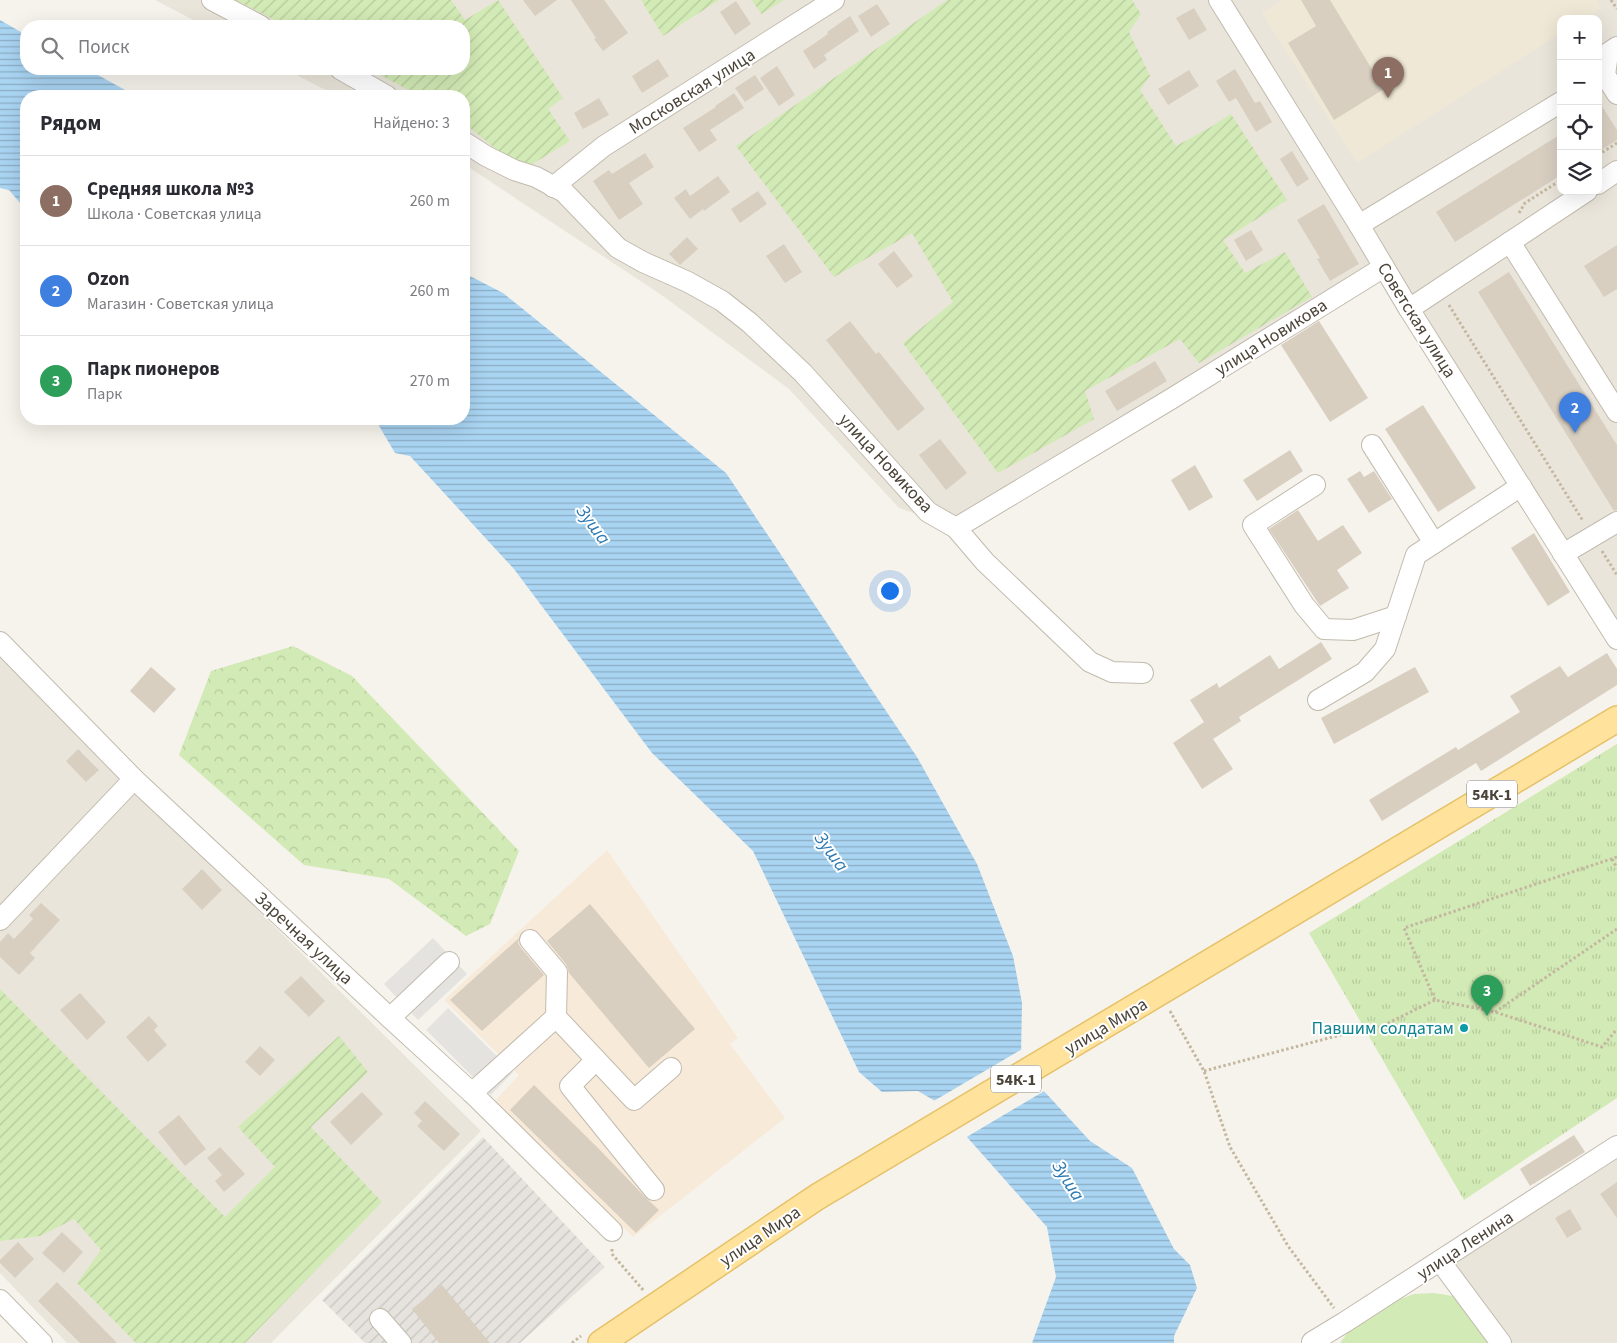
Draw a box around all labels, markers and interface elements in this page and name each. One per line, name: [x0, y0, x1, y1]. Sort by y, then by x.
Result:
map controls: [1557, 15, 1602, 195]
button: +: [1557, 15, 1602, 60]
search box: [20, 20, 470, 75]
icon: search: [38, 34, 66, 62]
text: Поиск: [78, 34, 129, 61]
street label: Московская улица: [624, 43, 760, 140]
pin: 1: [1372, 57, 1404, 98]
button: −: [1557, 60, 1602, 105]
button: locate: [1557, 105, 1602, 150]
text: Рядом: [40, 108, 101, 138]
text: Найдено: 3: [373, 112, 450, 134]
button: layers: [1557, 150, 1602, 195]
text: Средняя школа №3: [87, 176, 254, 203]
text: 1: [52, 190, 60, 212]
text: 260 m: [410, 190, 450, 212]
text: Школа · Советская улица: [87, 203, 262, 225]
street label: Советская улица: [1371, 258, 1462, 383]
text: Ozon: [87, 266, 130, 293]
text: 2: [52, 280, 60, 302]
text: 260 m: [410, 280, 450, 302]
text: Магазин · Советская улица: [87, 293, 274, 315]
street label: улица Новикова: [1210, 293, 1332, 382]
text: Парк пионеров: [87, 356, 220, 383]
text: 3: [52, 370, 60, 392]
text: 270 m: [410, 370, 450, 392]
text: Парк: [87, 383, 122, 405]
pin: 2: [1559, 392, 1591, 433]
street label: улица Новикова: [833, 408, 938, 519]
water label: Зуша: [569, 499, 617, 550]
your location: [877, 578, 903, 604]
road number: 54К-1: [1467, 781, 1517, 808]
water label: Зуша: [807, 826, 855, 877]
street label: Заречная улица: [249, 886, 358, 991]
pin: 3: [1471, 975, 1503, 1016]
street label: улица Мира: [1060, 992, 1152, 1061]
place label: Павшим солдатам: [1312, 1016, 1454, 1041]
marker: Павшим солдатам: [1458, 1022, 1470, 1034]
road number: 54К-1: [991, 1066, 1041, 1092]
water label: Зуша: [1045, 1155, 1091, 1206]
street label: улица Мира: [715, 1200, 806, 1273]
street label: улица Ленина: [1412, 1205, 1518, 1286]

